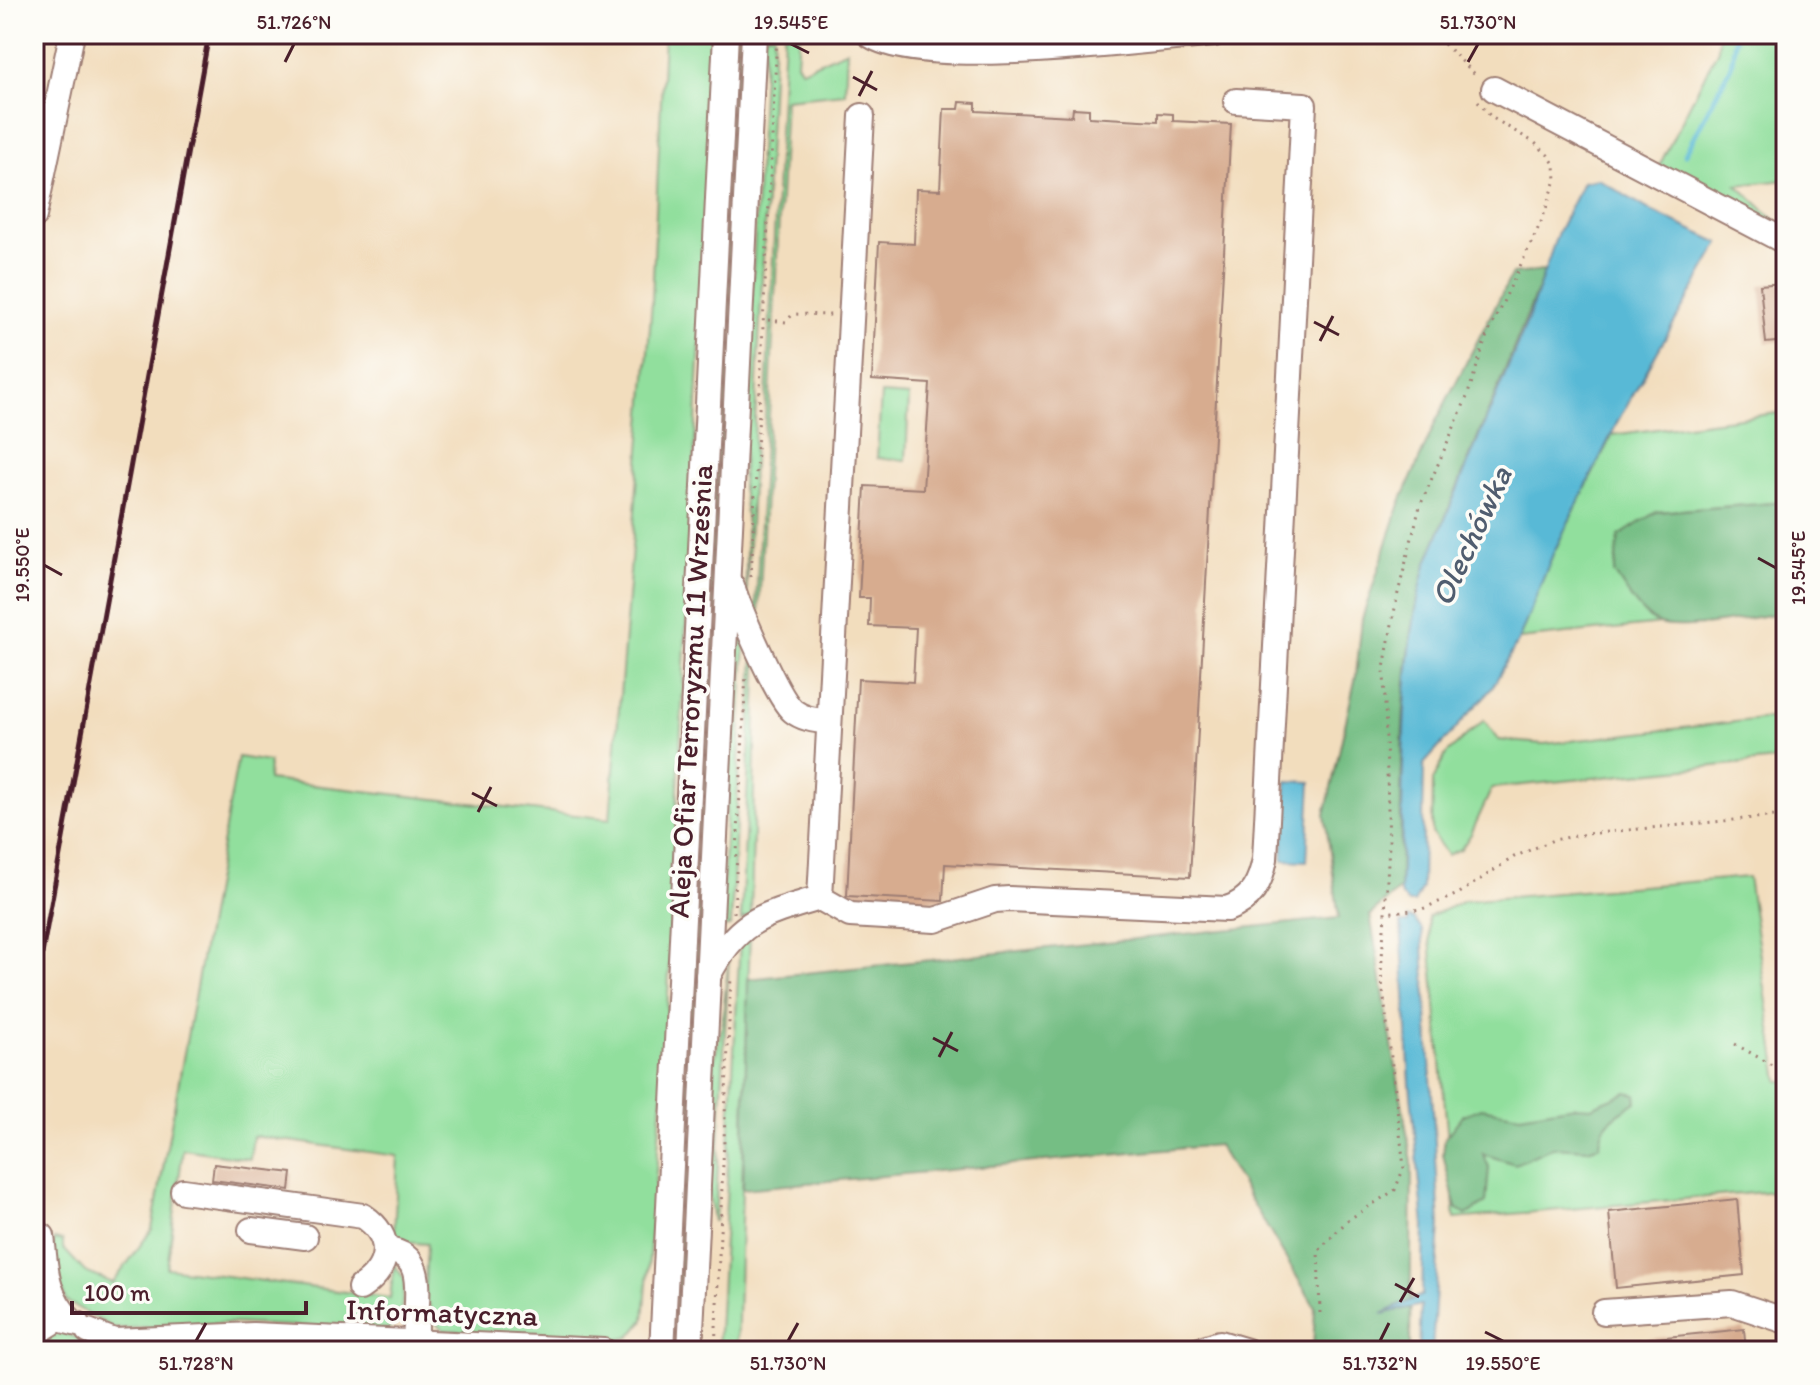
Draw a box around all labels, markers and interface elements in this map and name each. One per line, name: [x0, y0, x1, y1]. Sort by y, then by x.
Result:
text: 51.726°N: [256, 10, 332, 34]
text: 19.545°E: [754, 10, 828, 34]
text: 51.730°N: [1439, 10, 1517, 34]
water label: Olechówka: [1422, 459, 1520, 612]
street label: Aleja Ofiar Terroryzmu 11 Września: [660, 463, 720, 919]
text: 19.550°E: [10, 528, 34, 602]
text: 19.545°E: [1786, 531, 1810, 605]
scale bar: [72, 1265, 306, 1315]
text: 100 m: [84, 1278, 150, 1307]
street label: Informatyczna: [345, 1290, 539, 1334]
text: 51.728°N: [158, 1351, 234, 1375]
text: 51.730°N: [749, 1351, 827, 1375]
text: 51.732°N: [1342, 1351, 1418, 1375]
text: 19.550°E: [1466, 1351, 1540, 1375]

